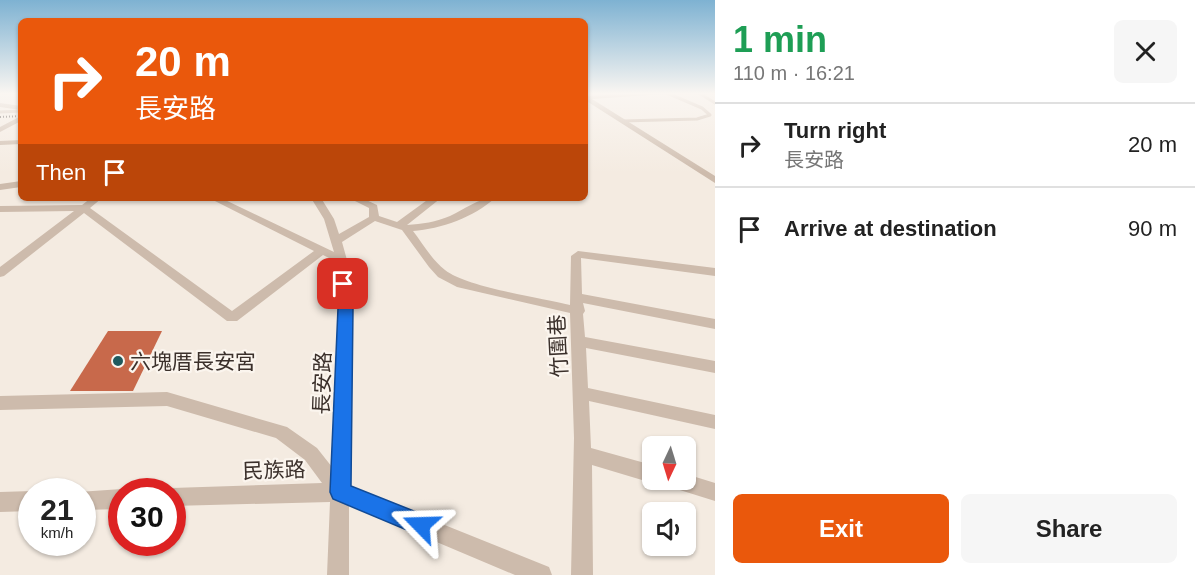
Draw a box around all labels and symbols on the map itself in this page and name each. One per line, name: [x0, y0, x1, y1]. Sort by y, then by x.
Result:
pin: [317, 258, 368, 309]
street label: 竹圍巷: [545, 314, 571, 378]
place label: 六塊厝長安宮: [130, 350, 256, 373]
street label: 長安路: [309, 351, 335, 415]
marker: 六塊厝長安宮: [111, 354, 125, 368]
north arrow: [642, 436, 696, 490]
street label: 民族路: [242, 457, 306, 483]
speed limit sign: 30: [108, 478, 186, 556]
position arrow: [389, 493, 453, 557]

